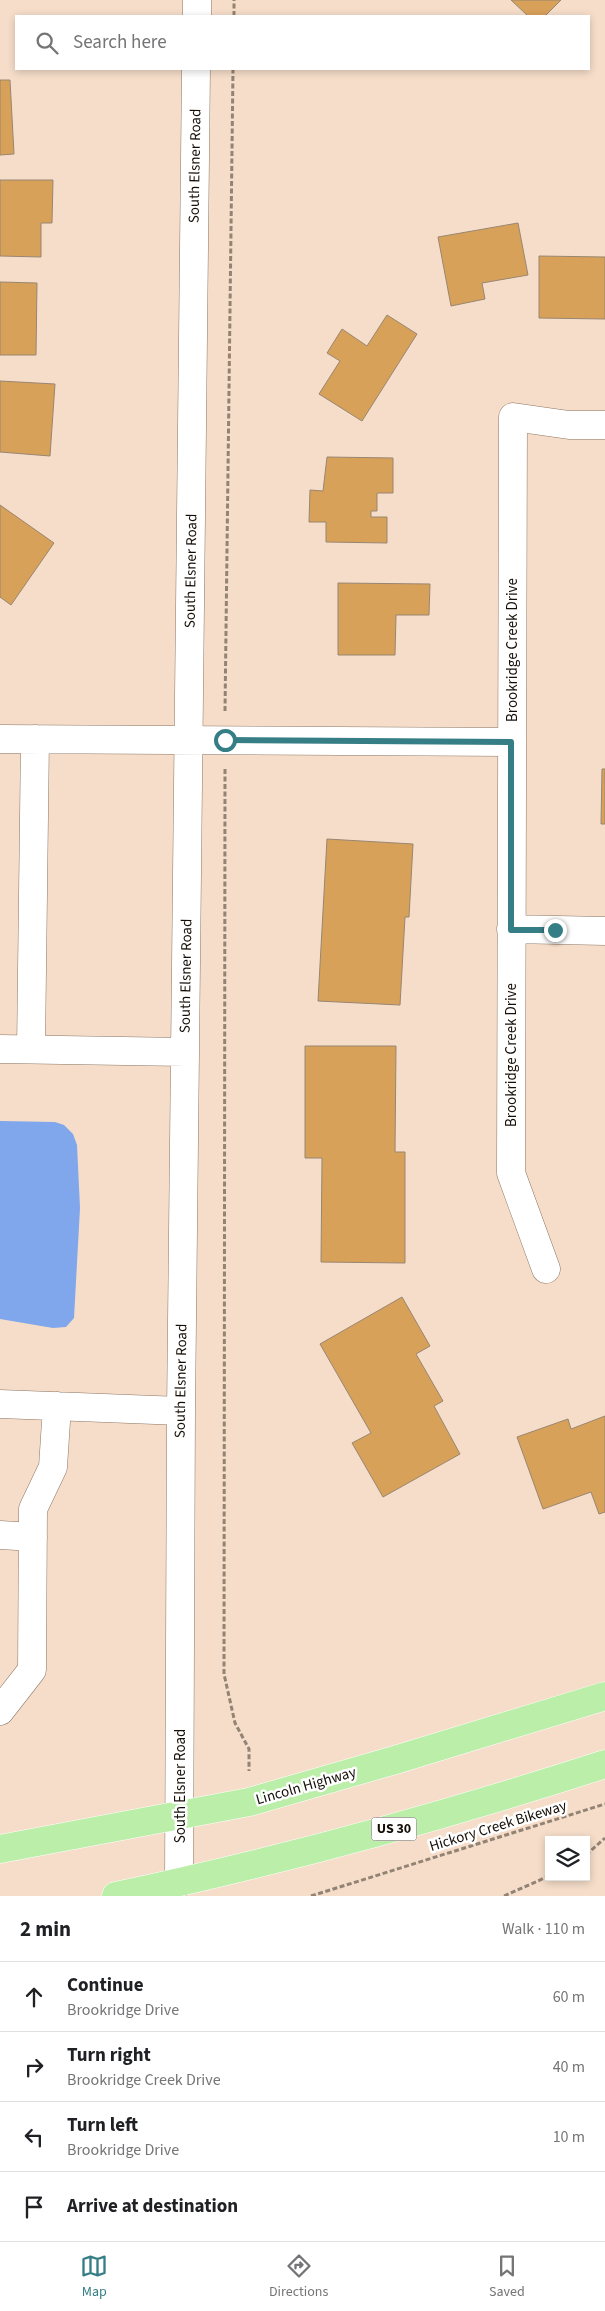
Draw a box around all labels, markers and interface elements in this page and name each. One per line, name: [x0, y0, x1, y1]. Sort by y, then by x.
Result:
search box: [15, 15, 590, 70]
icon: search: [33, 29, 61, 57]
text: Search here: [73, 29, 167, 56]
street label: South Elsner Road: [184, 109, 206, 223]
street label: South Elsner Road: [180, 514, 202, 628]
street label: Brookridge Creek Drive: [502, 578, 523, 722]
route start: [214, 729, 237, 752]
street label: South Elsner Road: [175, 919, 197, 1033]
route end: [544, 919, 567, 942]
street label: Brookridge Creek Drive: [501, 983, 522, 1127]
street label: South Elsner Road: [170, 1324, 192, 1438]
street label: South Elsner Road: [170, 1729, 191, 1843]
street label: Lincoln Highway: [253, 1762, 359, 1810]
street label: Hickory Creek Bikeway: [427, 1795, 569, 1857]
road number: US 30: [372, 1818, 416, 1840]
map controls: [545, 1836, 590, 1881]
button: layers: [545, 1836, 590, 1881]
text: 2 min: [20, 1914, 71, 1944]
text: Walk · 110 m: [502, 1918, 585, 1940]
text: Continue: [67, 1972, 144, 1999]
icon: ahead: [20, 1983, 48, 2011]
text: 60 m: [553, 1986, 585, 2008]
text: Brookridge Drive: [67, 1999, 179, 2021]
text: Turn right: [67, 2042, 151, 2069]
icon: right: [20, 2053, 48, 2081]
text: 40 m: [553, 2056, 585, 2078]
text: Brookridge Creek Drive: [67, 2069, 221, 2091]
text: Turn left: [67, 2112, 138, 2139]
icon: left: [20, 2123, 48, 2151]
text: 10 m: [553, 2126, 585, 2148]
text: Brookridge Drive: [67, 2139, 179, 2161]
icon: arrive: [20, 2193, 48, 2221]
text: Arrive at destination: [67, 2193, 238, 2220]
tab: Map: [80, 2252, 108, 2302]
tab: Directions: [269, 2252, 328, 2302]
tab: Saved: [489, 2252, 525, 2302]

